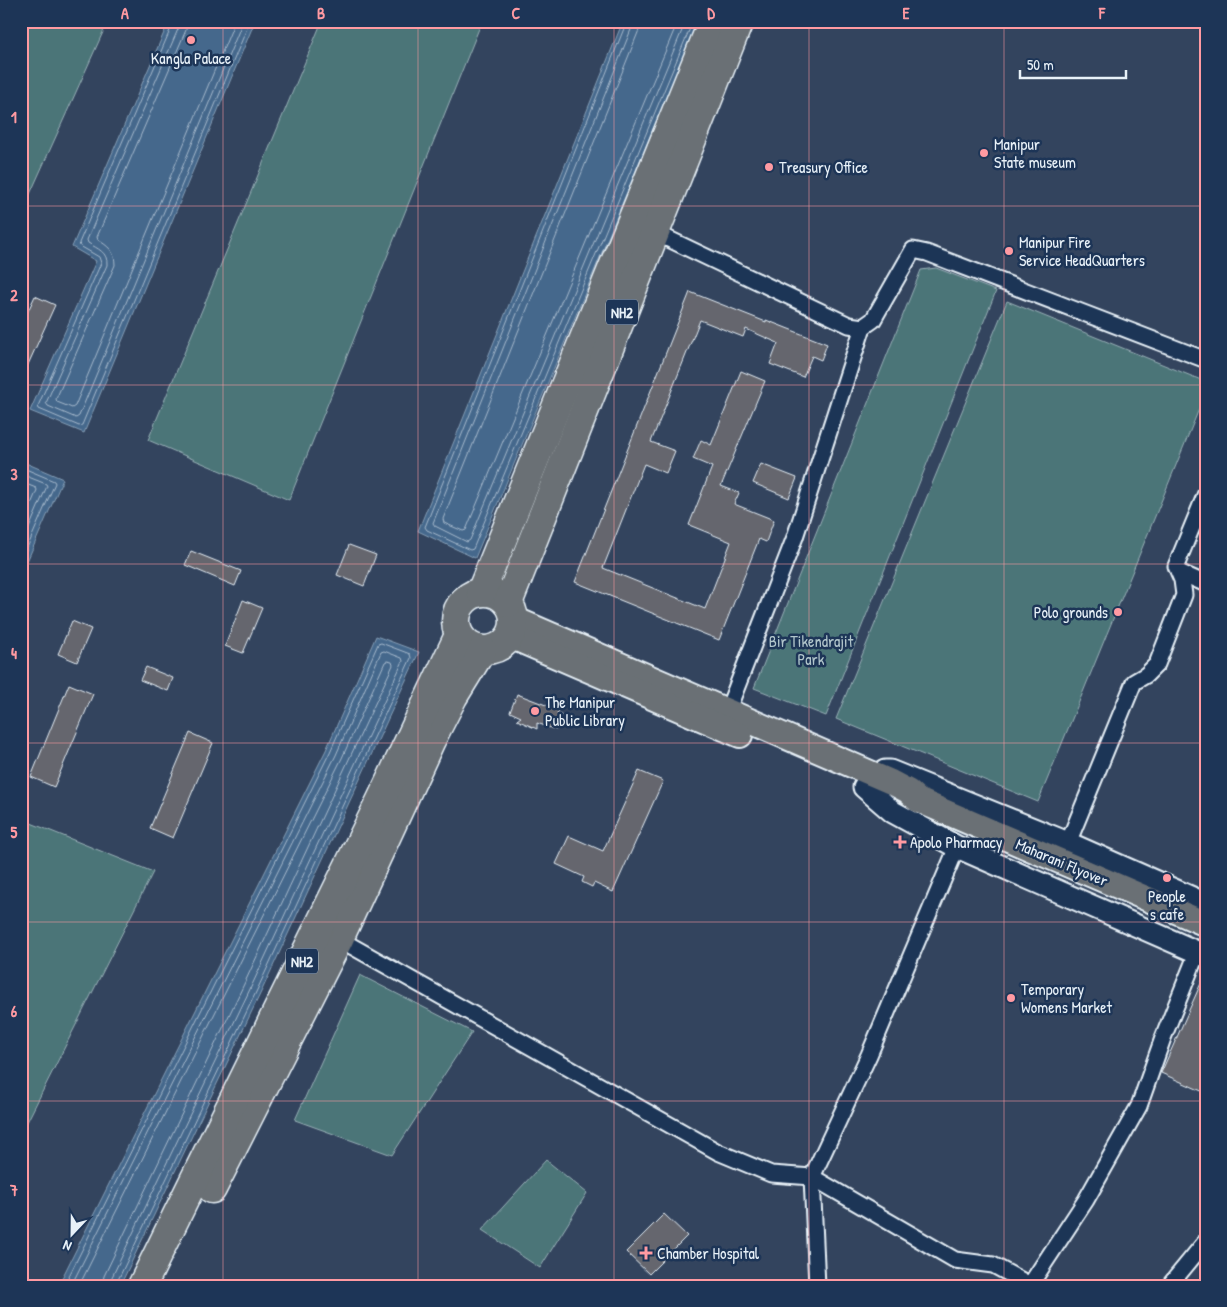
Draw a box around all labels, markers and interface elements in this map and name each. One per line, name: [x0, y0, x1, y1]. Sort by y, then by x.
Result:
text: A: [121, 2, 129, 24]
text: B: [317, 2, 325, 24]
text: C: [512, 2, 521, 24]
text: D: [707, 2, 715, 24]
text: E: [902, 2, 910, 24]
text: F: [1098, 2, 1106, 24]
marker: Kangla Palace: [185, 34, 197, 46]
place label: Kangla Palace: [151, 47, 232, 69]
scale bar: [1020, 48, 1126, 80]
text: 50 m: [1027, 54, 1054, 75]
text: 1: [11, 106, 17, 128]
place label: Manipur State museum: [994, 133, 1076, 173]
marker: Manipur State museum: [978, 147, 990, 159]
place label: Treasury Office: [779, 156, 869, 178]
marker: Treasury Office: [763, 161, 775, 173]
place label: Manipur Fire Service HeadQuarters: [1019, 231, 1145, 271]
marker: Manipur Fire Service HeadQuarters: [1003, 245, 1015, 257]
text: 2: [10, 284, 18, 306]
road number: NH2: [606, 300, 638, 324]
text: 3: [10, 463, 18, 485]
place label: Polo grounds: [1034, 601, 1108, 623]
marker: Polo grounds: [1112, 606, 1124, 618]
park label: Bir Tikendrajit Park: [769, 630, 854, 670]
text: 4: [11, 642, 17, 664]
place label: The Manipur Public Library: [545, 691, 625, 731]
marker: The Manipur Public Library: [529, 705, 541, 717]
text: 5: [11, 821, 18, 843]
place label: Apolo Pharmacy: [910, 831, 1003, 853]
street label: Maharani Flyover: [1013, 833, 1111, 891]
marker: Apolo Pharmacy: [894, 836, 906, 848]
marker: People s cafe: [1161, 872, 1173, 884]
place label: People s cafe: [1148, 885, 1187, 925]
road number: NH2: [286, 948, 318, 974]
place label: Temporary Womens Market: [1021, 978, 1113, 1018]
marker: Temporary Womens Market: [1005, 992, 1017, 1004]
text: 6: [11, 1000, 18, 1022]
text: 7: [9, 1179, 18, 1201]
north arrow: [48, 1210, 98, 1260]
text: N: [59, 1236, 74, 1257]
place label: Chamber Hospital: [657, 1242, 760, 1264]
marker: Chamber Hospital: [639, 1246, 653, 1260]

